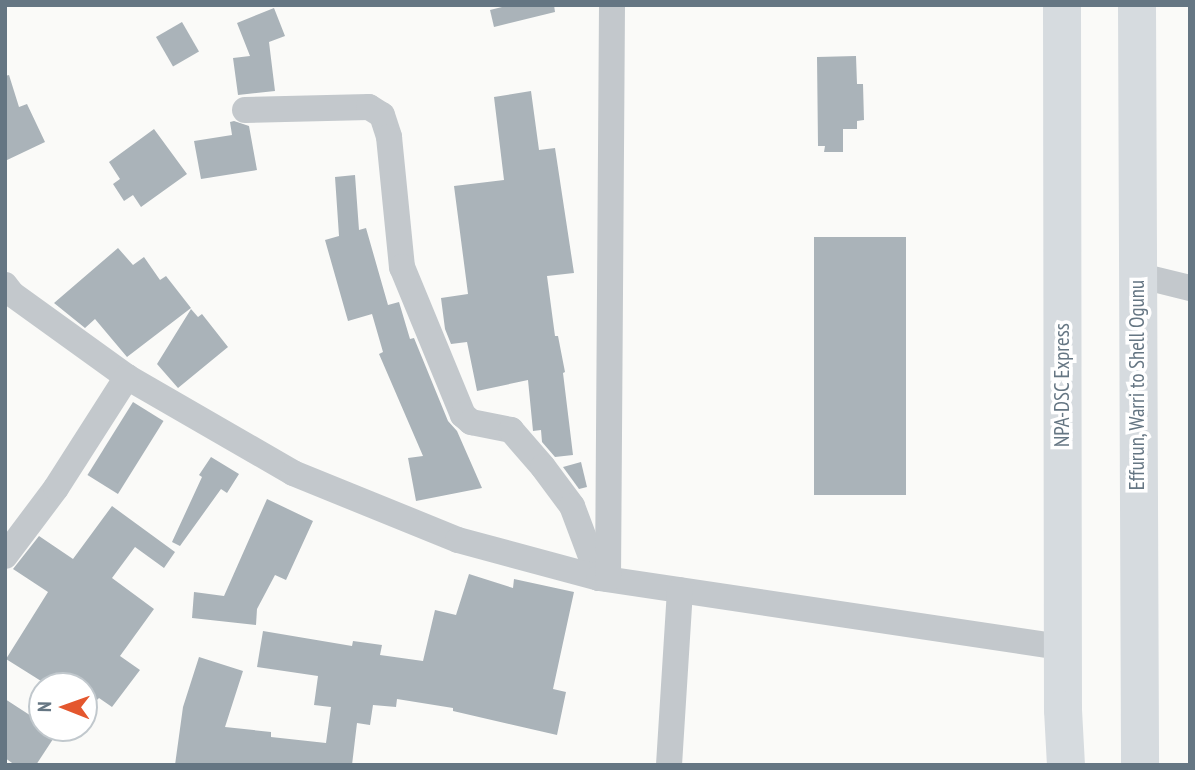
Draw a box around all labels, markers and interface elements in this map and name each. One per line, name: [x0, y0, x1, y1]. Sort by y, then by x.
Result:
street label: Effurun, Warri to Shell Ogunu: [1124, 279, 1150, 491]
street label: NPA-DSC Express: [1049, 323, 1075, 447]
north arrow: [28, 672, 98, 742]
text: N: [32, 701, 56, 712]

